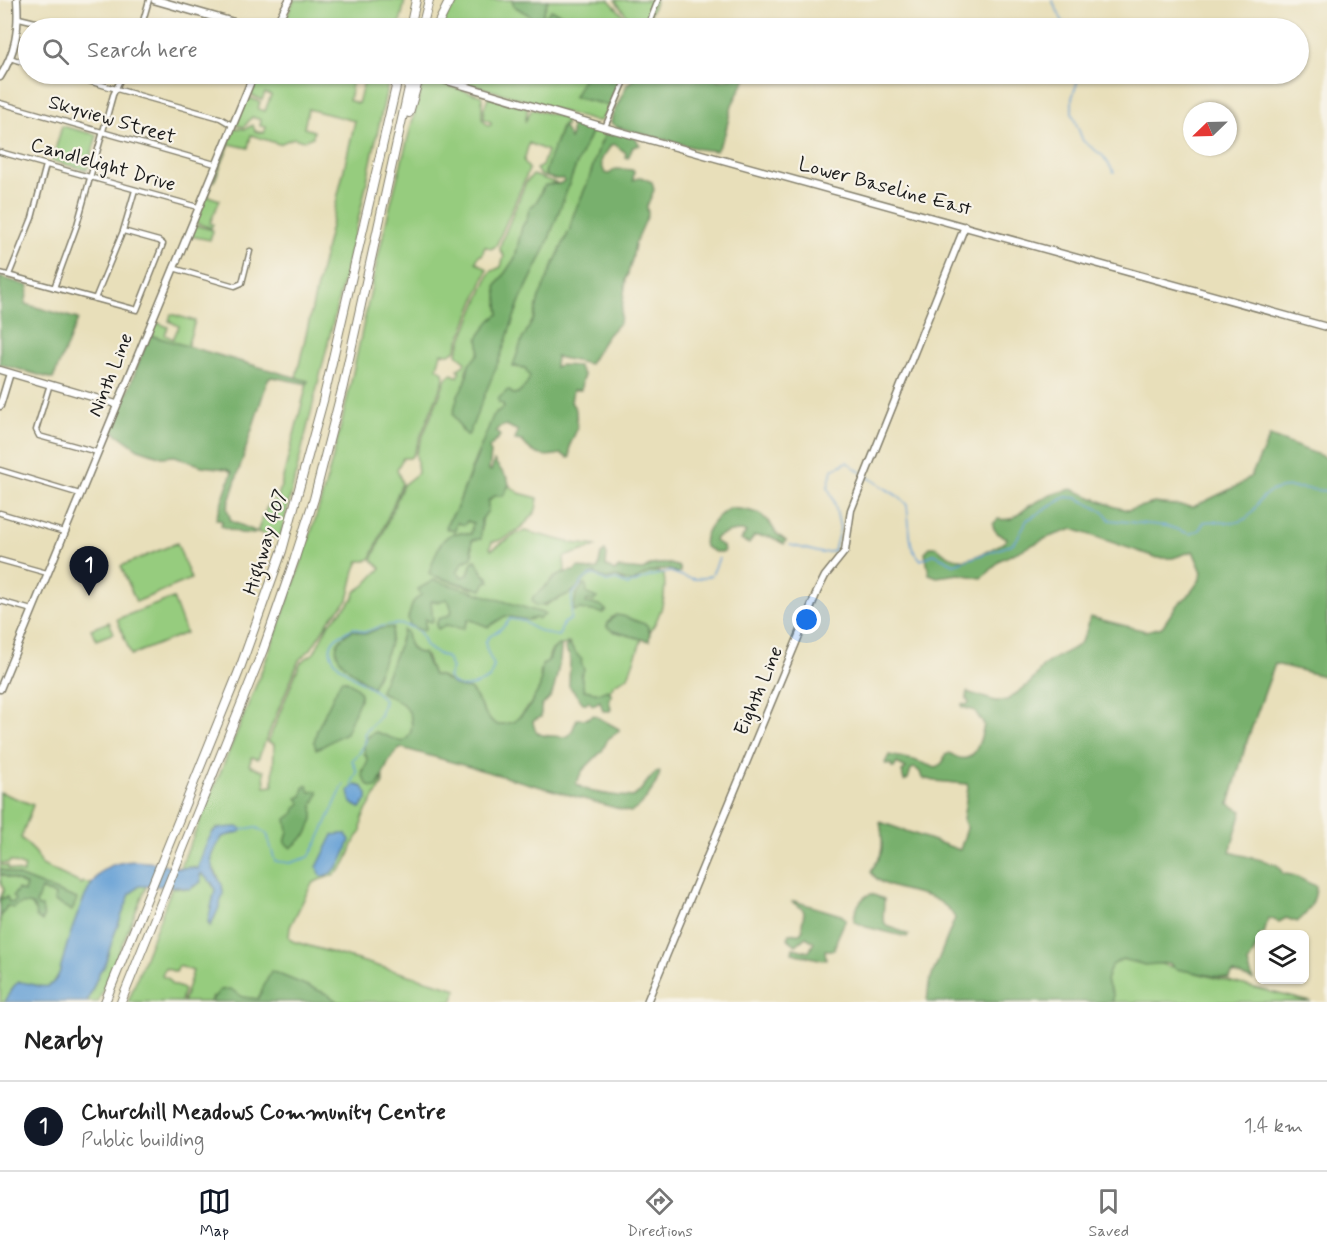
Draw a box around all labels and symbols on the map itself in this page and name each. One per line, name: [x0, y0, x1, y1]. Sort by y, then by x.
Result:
street label: Skyview Street: [45, 89, 179, 151]
north arrow: [1183, 102, 1237, 156]
street label: Candlelight Drive: [27, 131, 179, 199]
street label: Lower Baseline East: [795, 151, 975, 223]
street label: Ninth Line: [82, 329, 140, 421]
street label: Highway 407: [237, 486, 297, 599]
pin: 1: [70, 546, 109, 596]
your location: [792, 605, 821, 634]
street label: Eighth Line: [728, 642, 790, 740]

